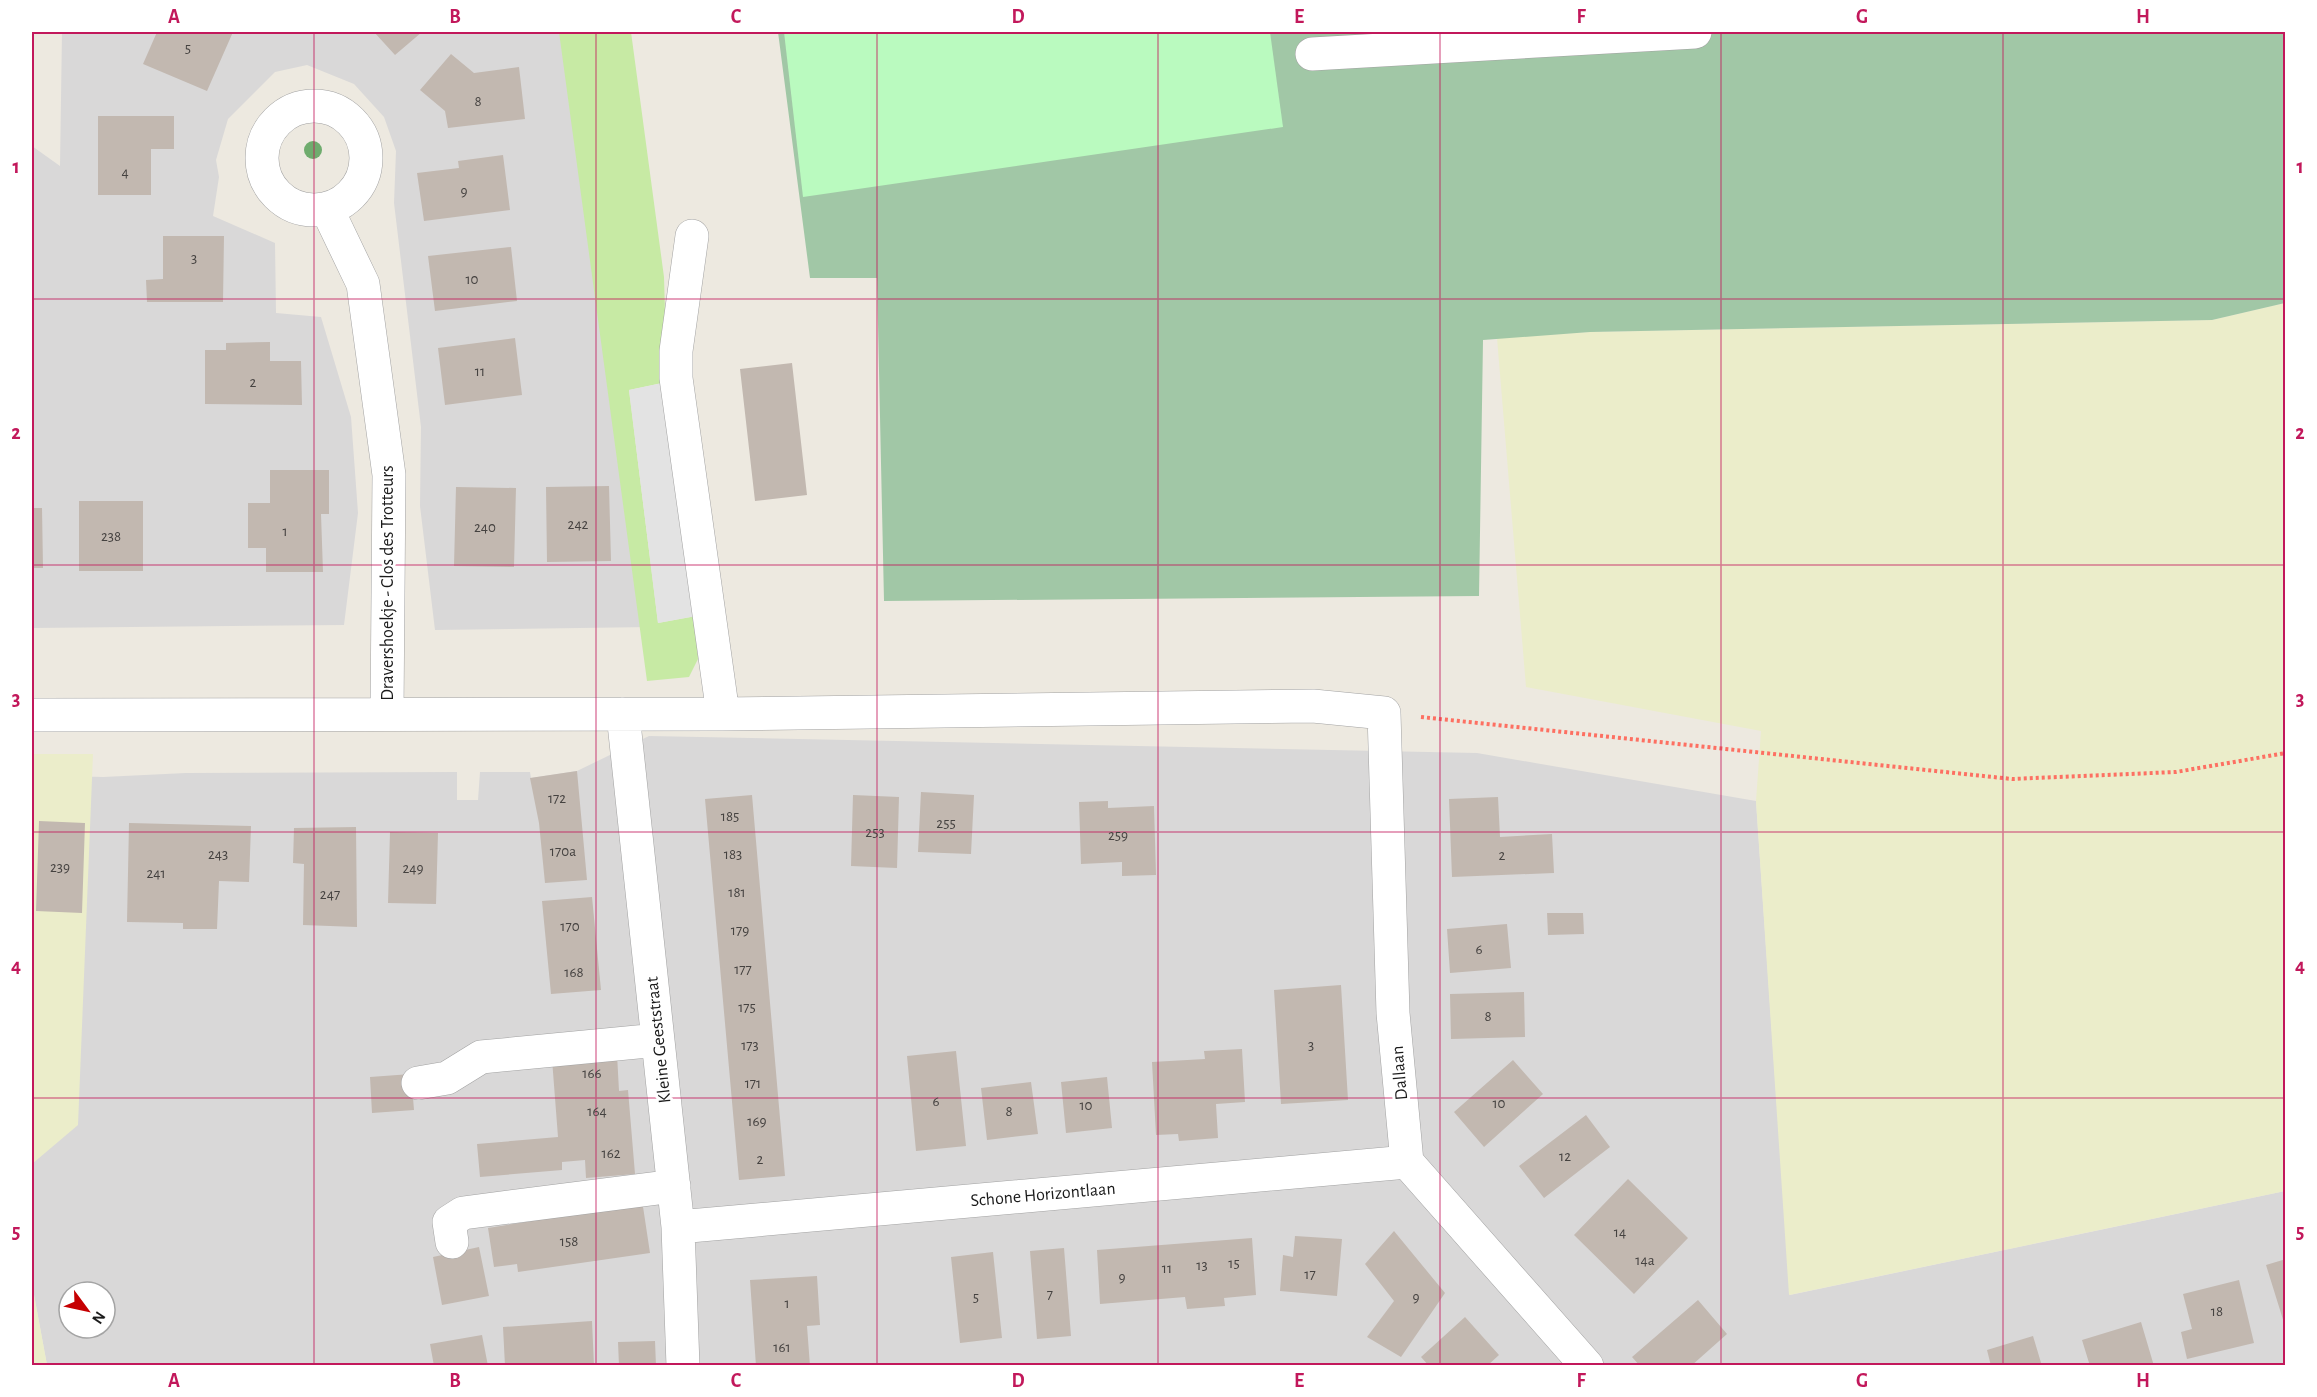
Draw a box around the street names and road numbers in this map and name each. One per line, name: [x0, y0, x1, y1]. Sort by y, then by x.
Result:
street label: Dravershoekje - Clos des Trotteurs: [379, 465, 397, 701]
street label: Kleine Geeststraat: [643, 975, 675, 1104]
street label: Dallaan: [1389, 1045, 1411, 1101]
street label: Schone Horizontlaan: [970, 1180, 1116, 1210]

